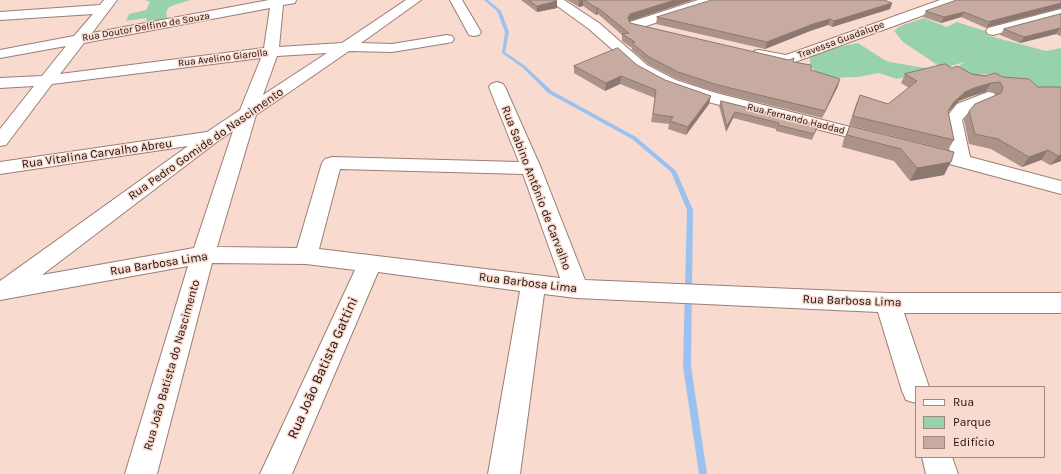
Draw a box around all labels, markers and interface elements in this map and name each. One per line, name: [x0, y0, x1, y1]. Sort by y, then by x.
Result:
street label: Rua Doutor Delfino de Souza: [81, 10, 211, 44]
street label: Travessa Guadalupe: [796, 19, 886, 61]
street label: Rua Avelino Giarolla: [177, 47, 269, 69]
street label: Rua Pedro Gomide do Nascimento: [126, 85, 286, 203]
street label: Rua Fernando Haddad: [746, 101, 846, 137]
street label: Rua Sabino Antônio de Carvalho: [498, 104, 574, 272]
street label: Rua Vitalina Carvalho Abreu: [21, 136, 173, 172]
street label: Rua Barbosa Lima: [109, 249, 209, 279]
street label: Rua Barbosa Lima: [478, 270, 578, 296]
street label: Rua João Batista do Nascimento: [141, 278, 203, 452]
street label: Rua Barbosa Lima: [802, 292, 902, 310]
street label: Rua João Batista Gattini: [284, 294, 362, 442]
legend: [915, 386, 1045, 458]
text: Rua: [953, 395, 974, 409]
text: Parque: [953, 415, 991, 429]
text: Edifício: [953, 435, 994, 449]

